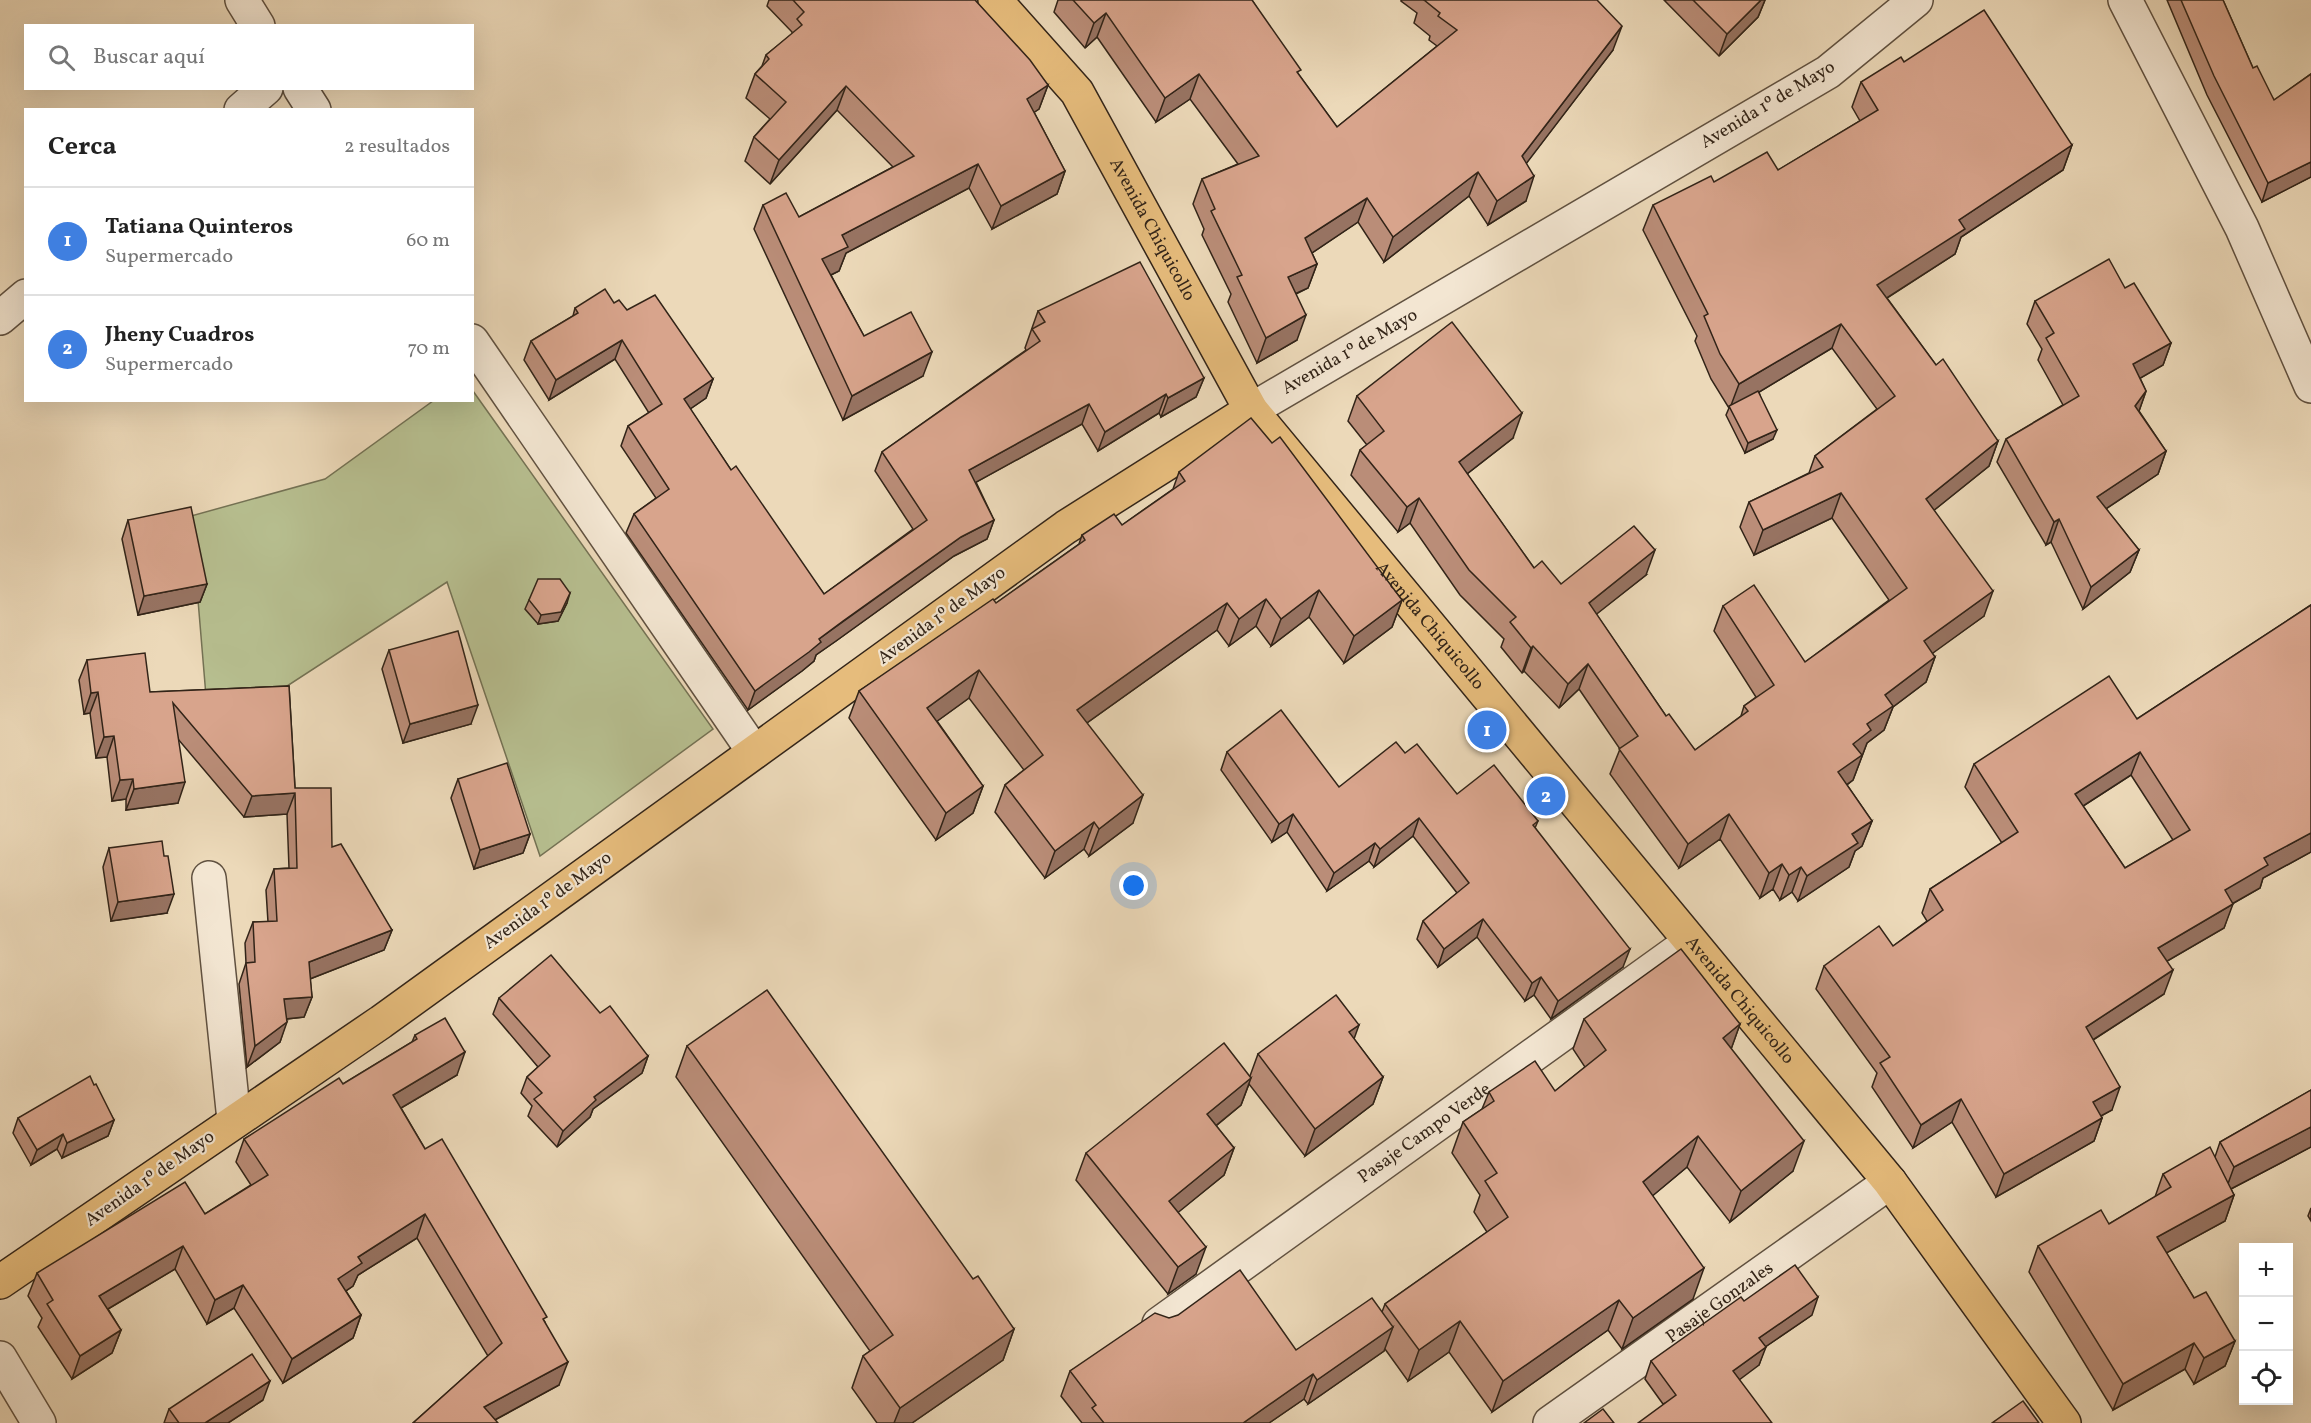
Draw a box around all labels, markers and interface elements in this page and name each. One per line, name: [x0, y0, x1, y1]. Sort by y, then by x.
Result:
search box: [24, 24, 474, 90]
icon: search: [45, 41, 78, 74]
text: Buscar aquí: [93, 42, 205, 73]
street label: Avenida 1º de Mayo: [1696, 55, 1840, 155]
text: Cerca: [48, 129, 117, 165]
text: 2 resultados: [344, 133, 450, 161]
street label: Avenida Chiquicollo: [1103, 154, 1201, 305]
text: Tatiana Quinteros: [105, 212, 293, 243]
text: 1: [63, 227, 72, 255]
text: 60 m: [406, 227, 450, 255]
text: Supermercado: [105, 243, 233, 271]
street label: Avenida 1º de Mayo: [1277, 303, 1423, 401]
text: Jheny Cuadros: [105, 320, 254, 351]
text: 2: [62, 335, 73, 363]
text: 70 m: [407, 335, 450, 363]
text: Supermercado: [105, 351, 233, 379]
street label: Avenida Chiquicollo: [1369, 556, 1490, 695]
street label: Avenida 1º de Mayo: [873, 561, 1011, 671]
pin: 1: [1468, 708, 1506, 752]
pin: 2: [1526, 774, 1566, 818]
street label: Avenida 1º de Mayo: [479, 846, 617, 956]
your location: [1119, 871, 1148, 900]
street label: Avenida Chiquicollo: [1679, 931, 1800, 1070]
street label: Pasaje Campo Verde: [1353, 1077, 1496, 1190]
street label: Avenida 1º de Mayo: [80, 1125, 220, 1233]
map controls: [2239, 1243, 2293, 1405]
button: +: [2239, 1243, 2293, 1297]
street label: Pasaje Gonzales: [1661, 1256, 1779, 1350]
button: −: [2239, 1297, 2293, 1351]
button: locate: [2239, 1351, 2293, 1405]

